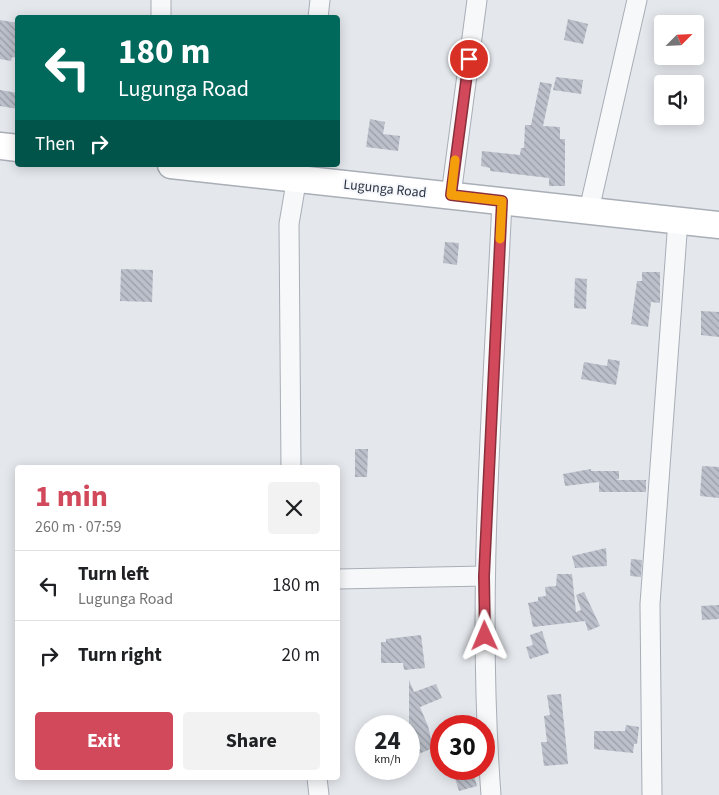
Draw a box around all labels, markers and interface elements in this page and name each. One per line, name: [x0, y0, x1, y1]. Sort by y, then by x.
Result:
north arrow: [654, 15, 704, 65]
map controls: [654, 15, 704, 125]
text: 180 m: [118, 27, 210, 77]
icon: left: [35, 35, 100, 100]
pin: [448, 38, 490, 80]
icon: arrive: [455, 45, 483, 73]
text: Lugunga Road: [118, 73, 249, 105]
button: sound: [654, 75, 704, 125]
icon: right: [85, 130, 113, 158]
text: Then: [35, 131, 75, 158]
street label: Lugunga Road: [342, 175, 427, 203]
text: 1 min: [35, 475, 108, 518]
button: close: [268, 482, 320, 534]
text: 260 m · 07:59: [35, 516, 122, 538]
text: Turn left: [78, 561, 149, 588]
icon: left: [35, 572, 63, 600]
text: 180 m: [272, 572, 320, 599]
text: Lugunga Road: [78, 588, 173, 610]
position arrow: [458, 609, 510, 661]
icon: right: [35, 642, 63, 670]
text: Turn right: [78, 642, 162, 669]
text: 20 m: [282, 642, 320, 669]
button: Exit: [35, 712, 173, 770]
button: Share: [183, 712, 320, 770]
speed limit sign: 30: [430, 715, 495, 780]
text: 24: [374, 723, 401, 759]
text: km/h: [374, 751, 401, 768]

